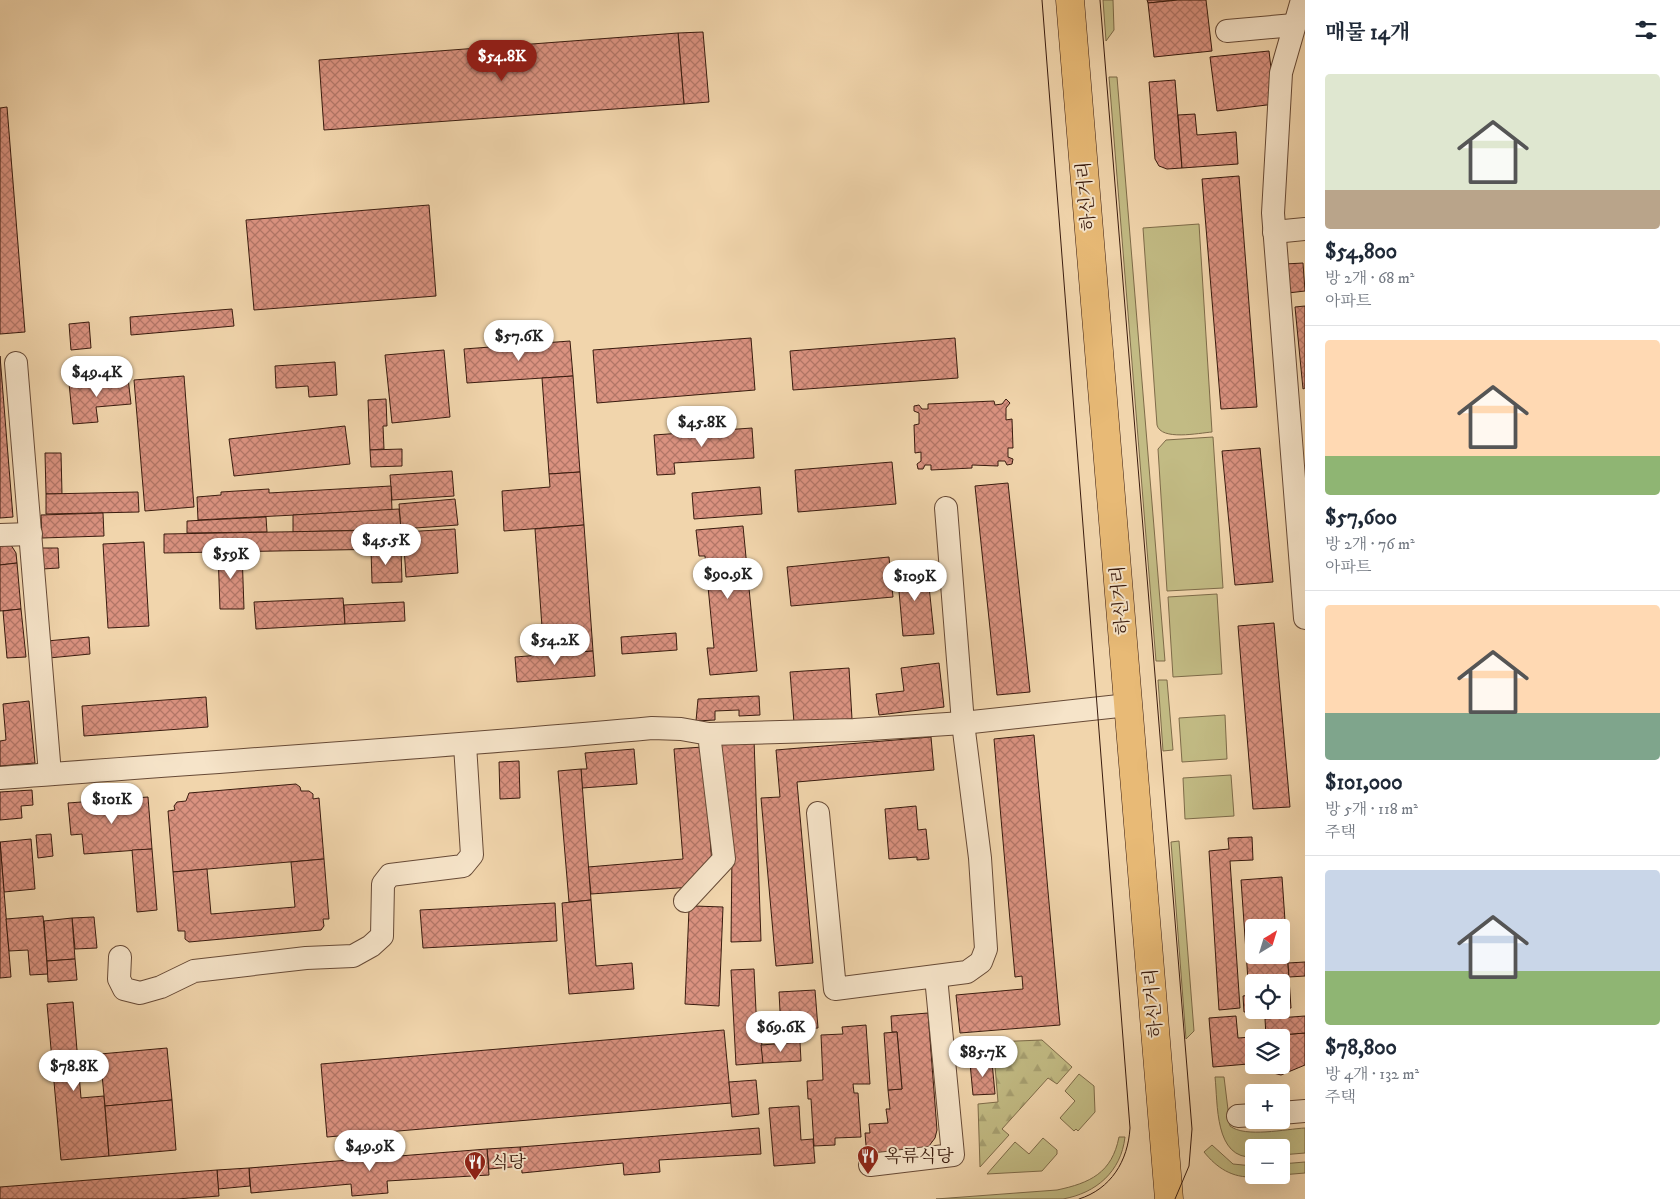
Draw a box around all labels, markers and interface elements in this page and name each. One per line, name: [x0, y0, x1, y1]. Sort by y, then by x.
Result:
icon: filters: [1632, 16, 1660, 44]
text: 매물 14개: [1325, 20, 1410, 46]
pin: $54.8K: [461, 39, 543, 82]
text: $54.8K: [478, 46, 526, 66]
icon: home: [1448, 107, 1538, 197]
street label: 하신거리: [1073, 160, 1101, 232]
text: $54,800: [1325, 239, 1397, 265]
text: 방 2개 · 68 m²: [1325, 268, 1414, 288]
text: 아파트: [1325, 291, 1371, 311]
pin: $57.6K: [478, 320, 560, 362]
text: $57.6K: [495, 326, 543, 346]
pin: $49.4K: [56, 356, 138, 398]
text: $49.4K: [72, 362, 122, 382]
icon: home: [1448, 372, 1538, 462]
pin: $45.8K: [661, 406, 743, 448]
text: $45.8K: [678, 412, 726, 432]
text: $57,600: [1325, 505, 1397, 531]
pin: $45.5K: [345, 524, 427, 566]
text: $45.5K: [362, 530, 410, 550]
text: 방 2개 · 76 m²: [1325, 534, 1415, 554]
pin: $59K: [201, 538, 261, 580]
text: $59K: [213, 544, 249, 564]
text: 아파트: [1325, 557, 1371, 577]
pin: $90.9K: [687, 558, 769, 600]
pin: $109K: [880, 560, 950, 602]
text: $90.9K: [704, 564, 752, 584]
street label: 하신거리: [1107, 564, 1135, 636]
text: $109K: [894, 566, 936, 586]
pin: $54.2K: [514, 624, 596, 666]
text: $54.2K: [531, 630, 579, 650]
icon: home: [1448, 637, 1538, 727]
text: $101,000: [1325, 770, 1403, 796]
pin: $101K: [77, 782, 147, 825]
text: $101K: [92, 789, 132, 809]
text: 방 5개 · 118 m²: [1325, 799, 1418, 819]
text: 주택: [1325, 822, 1356, 842]
icon: home: [1448, 902, 1538, 992]
north arrow: [1245, 919, 1290, 964]
map controls: [1245, 919, 1290, 1184]
street label: 하신거리: [1140, 967, 1168, 1039]
button: locate: [1245, 974, 1290, 1019]
pin: $69.6K: [740, 1010, 822, 1053]
text: $69.6K: [757, 1017, 805, 1037]
button: layers: [1245, 1029, 1290, 1074]
text: $78,800: [1325, 1035, 1397, 1061]
pin: $85.7K: [942, 1036, 1024, 1078]
text: $85.7K: [960, 1042, 1006, 1062]
pin: $78.8K: [33, 1050, 115, 1092]
text: $78.8K: [50, 1056, 98, 1076]
text: 방 4개 · 132 m²: [1325, 1064, 1419, 1084]
button: +: [1245, 1084, 1290, 1129]
text: 주택: [1325, 1087, 1356, 1107]
pin: $49.9K: [329, 1130, 411, 1172]
text: $49.9K: [346, 1136, 394, 1156]
button: −: [1245, 1139, 1290, 1184]
restaurant icon: 옥류식당: [856, 1144, 880, 1175]
place label: 옥류식당: [884, 1146, 954, 1168]
restaurant icon: 식당: [463, 1150, 487, 1181]
place label: 식당: [491, 1152, 526, 1174]

